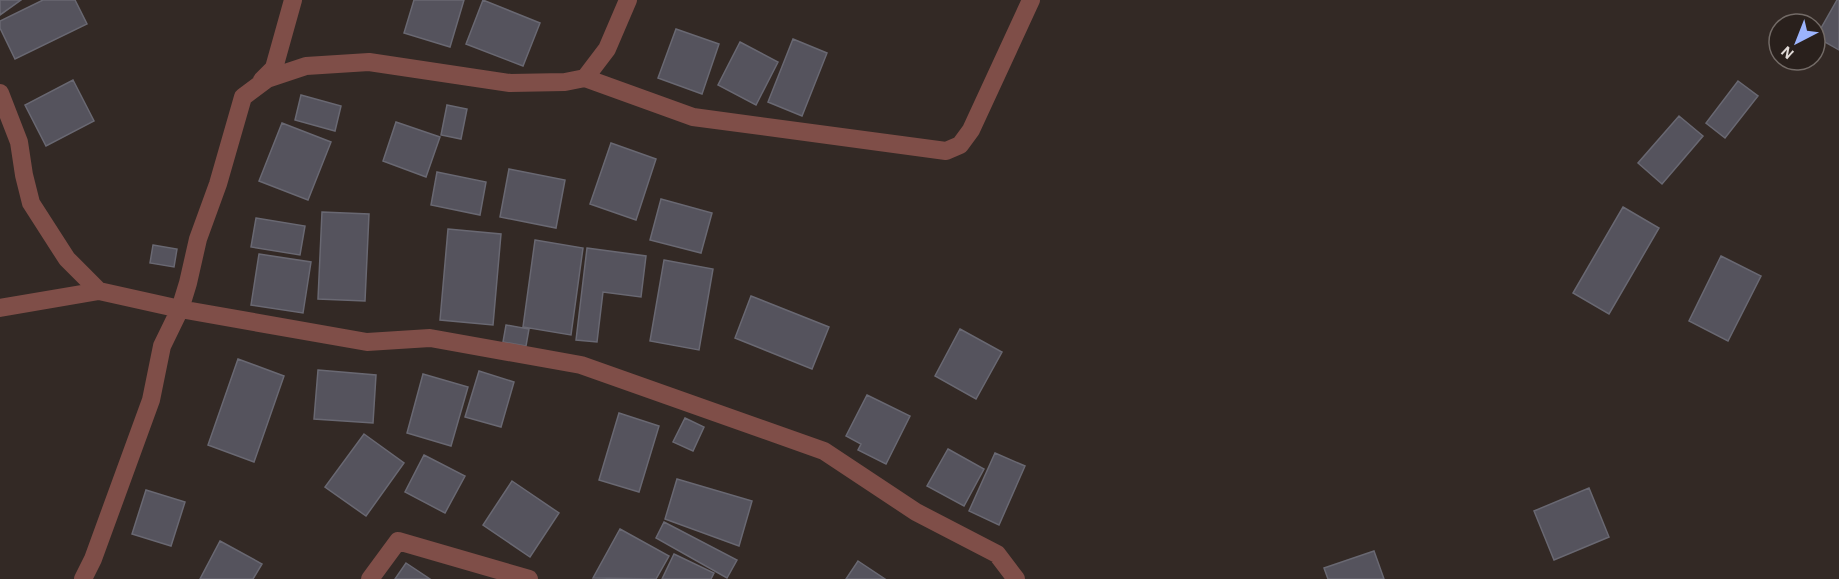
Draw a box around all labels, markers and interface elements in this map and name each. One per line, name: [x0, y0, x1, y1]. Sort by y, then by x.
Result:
north arrow: [1767, 12, 1827, 72]
text: N: [1778, 43, 1797, 62]

